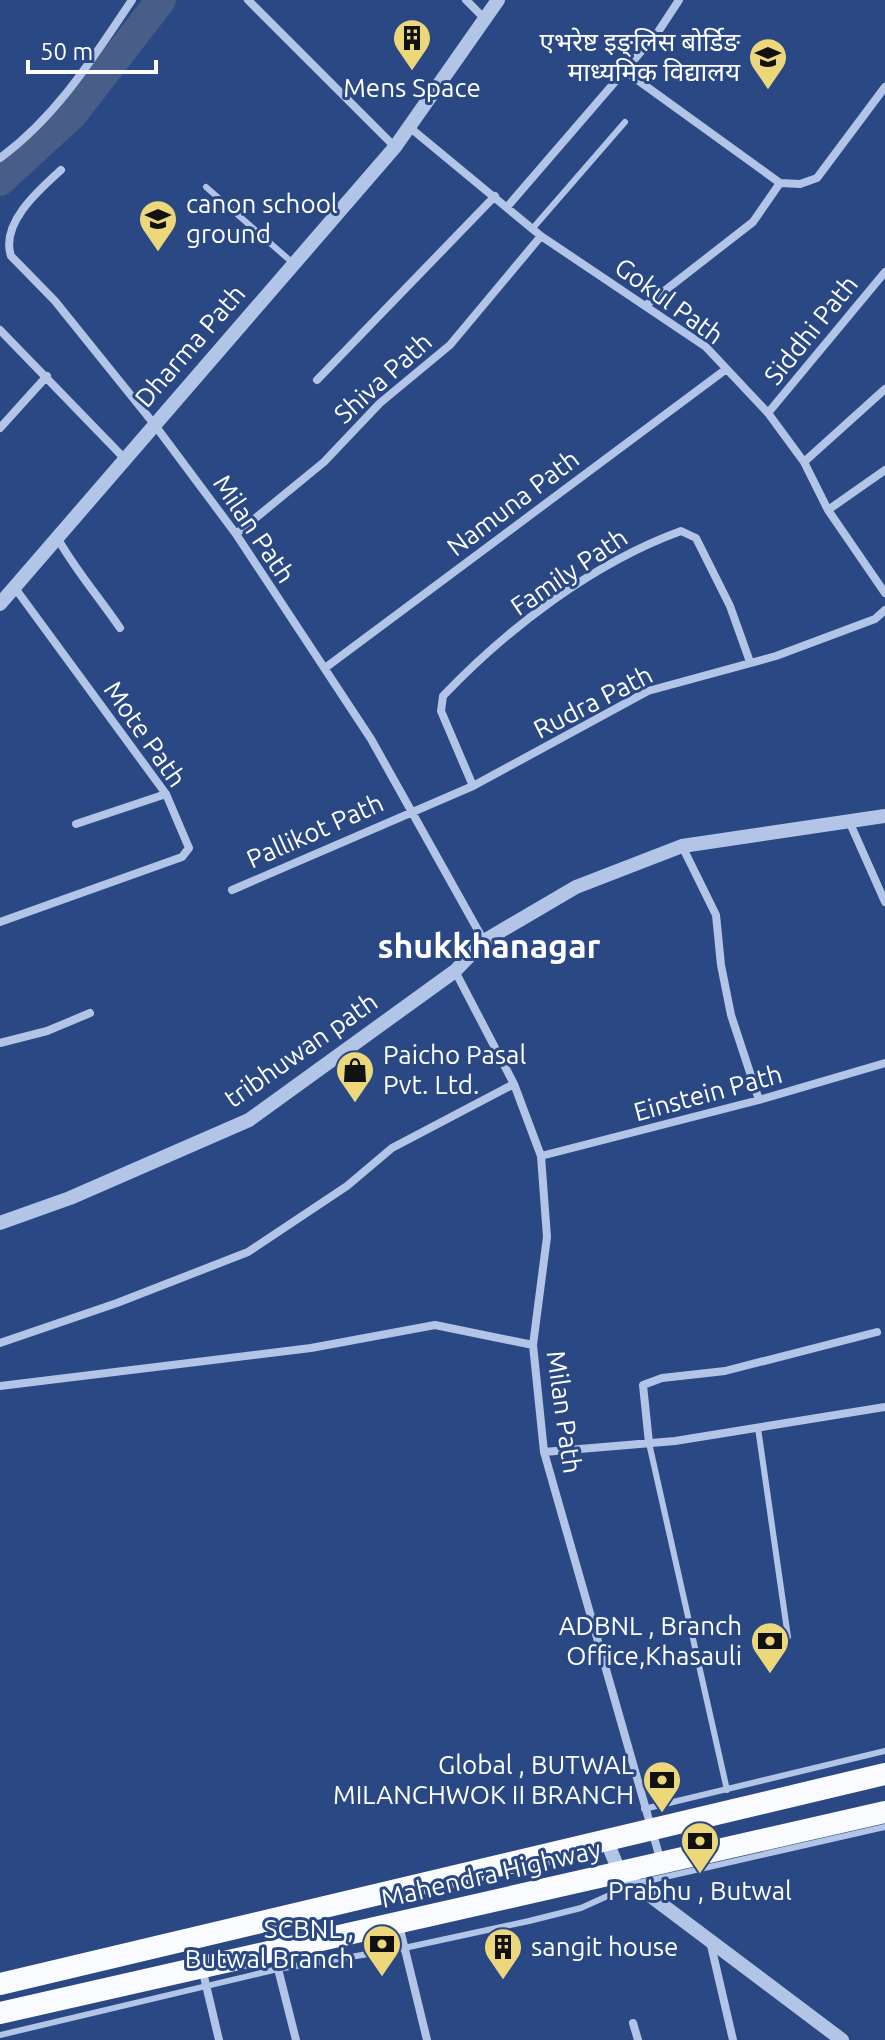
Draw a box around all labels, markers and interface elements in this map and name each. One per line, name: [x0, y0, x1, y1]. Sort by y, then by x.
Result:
building icon: Mens Space: [391, 17, 433, 72]
scale bar: [28, 24, 156, 74]
place label: एभरेष्ट इङ्लिस बोर्डिङ माध्यमिक विद्यालय: [540, 27, 741, 86]
school or university icon: एभरेष्ट इङ्लिस बोर्डिङ माध्यमिक विद्यालय: [747, 36, 789, 91]
text: 50 m: [40, 38, 93, 65]
place label: Mens Space: [343, 73, 481, 102]
place label: canon school ground: [186, 189, 338, 248]
school or university icon: canon school ground: [137, 198, 179, 253]
street label: Gokul Path: [609, 252, 729, 350]
street label: Siddhi Path: [758, 270, 863, 390]
street label: Dharma Path: [129, 279, 250, 413]
street label: Shiva Path: [328, 327, 437, 429]
street label: Namuna Path: [441, 444, 584, 561]
street label: Milan Path: [208, 469, 301, 588]
street label: Family Path: [505, 522, 632, 621]
street label: Rudra Path: [529, 659, 657, 744]
street label: Mote Path: [99, 675, 192, 792]
street label: Pallikot Path: [242, 788, 388, 874]
district label: shukkhanagar: [377, 926, 601, 964]
street label: tribhuwan path: [219, 986, 382, 1113]
place label: Paicho Pasal Pvt. Ltd.: [383, 1040, 526, 1099]
shop icon: Paicho Pasal Pvt. Ltd.: [334, 1049, 376, 1104]
street label: Einstein Path: [631, 1059, 785, 1126]
street label: Milan Path: [542, 1349, 587, 1475]
place label: ADBNL , Branch Office,Khasauli: [559, 1611, 742, 1670]
bank icon: ADBNL , Branch Office,Khasauli: [749, 1620, 791, 1675]
place label: Global , BUTWAL MILANCHWOK II BRANCH: [333, 1750, 634, 1809]
bank icon: Global , BUTWAL MILANCHWOK II BRANCH: [641, 1759, 683, 1814]
bank icon: Prabhu , Butwal: [679, 1820, 721, 1875]
street label: Mahendra Highway: [378, 1834, 604, 1913]
place label: Prabhu , Butwal: [608, 1876, 792, 1905]
place label: SCBNL , Butwal Branch: [185, 1914, 354, 1973]
bank icon: SCBNL , Butwal Branch: [361, 1923, 403, 1978]
building icon: sangit house: [482, 1926, 524, 1981]
place label: sangit house: [531, 1932, 678, 1961]

